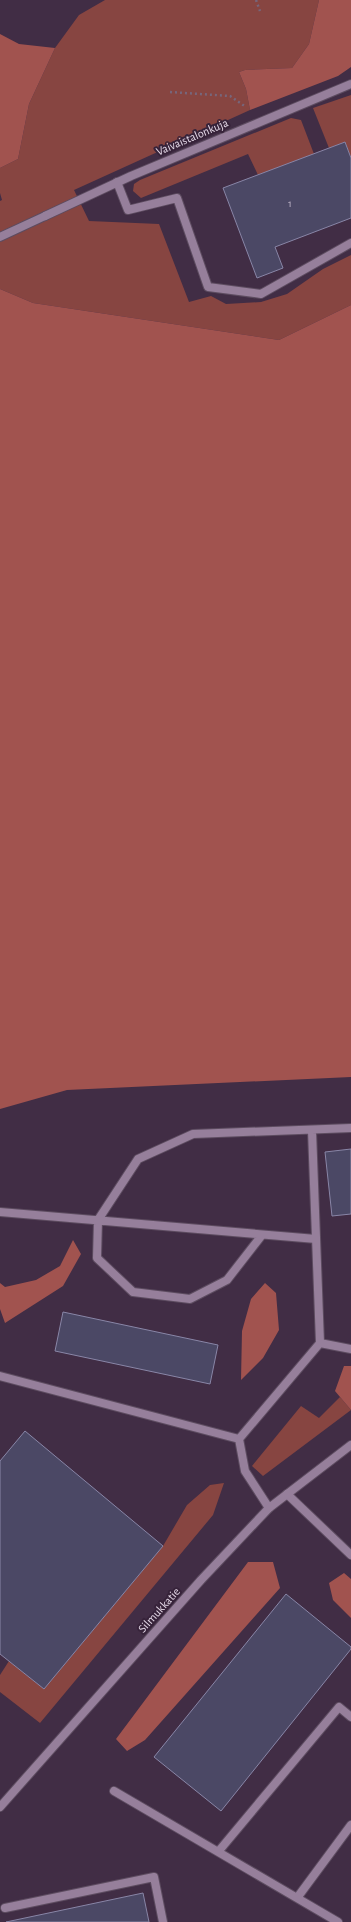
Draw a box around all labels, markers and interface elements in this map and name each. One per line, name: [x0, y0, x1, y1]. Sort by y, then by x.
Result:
street label: Vaivaistalonkuja: [154, 116, 231, 158]
house number: 1: [288, 199, 292, 209]
street label: Silmukkatie: [136, 1585, 182, 1635]

